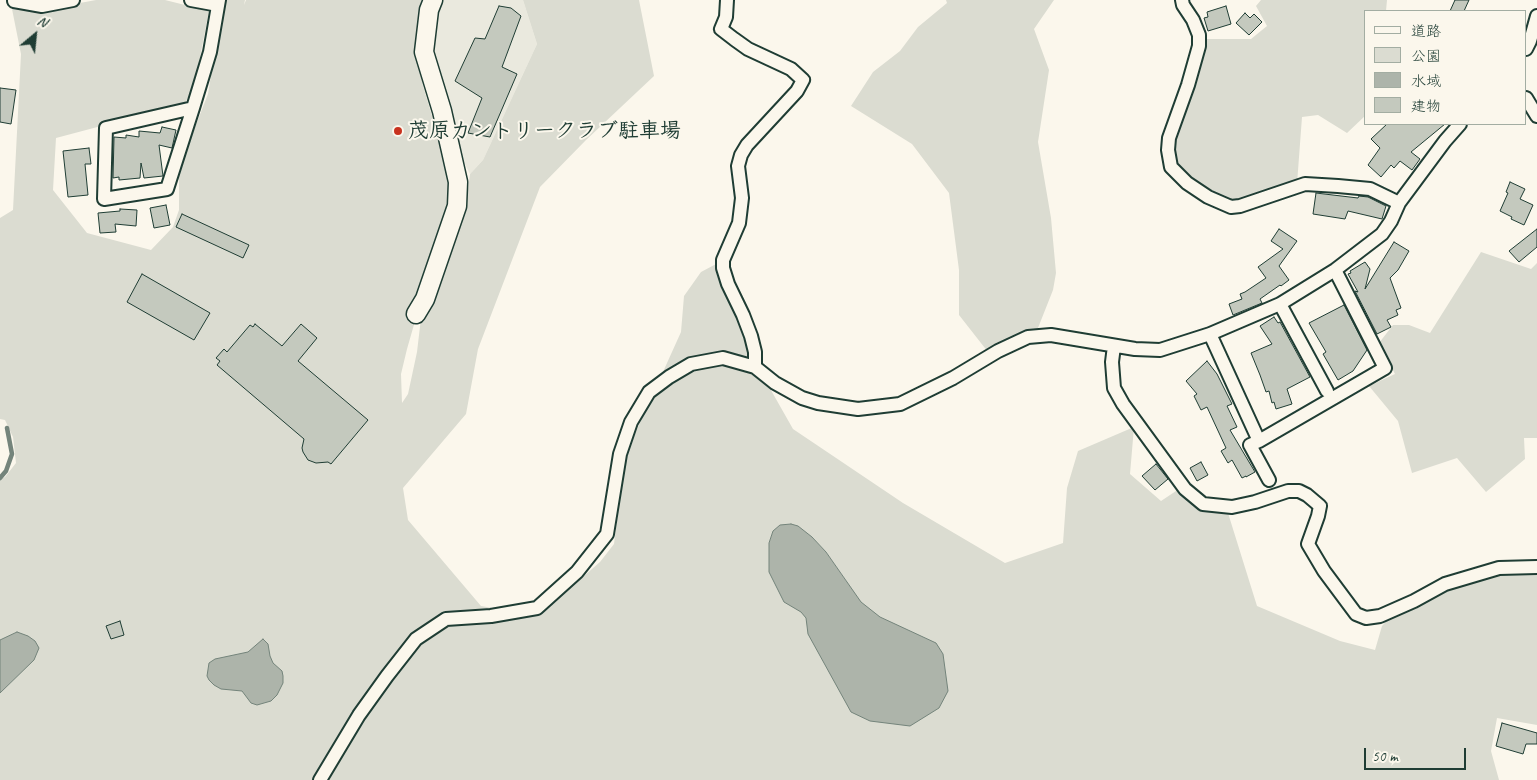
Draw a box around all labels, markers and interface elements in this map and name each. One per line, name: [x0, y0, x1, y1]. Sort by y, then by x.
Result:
north arrow: [10, 10, 60, 60]
legend: [1364, 10, 1527, 125]
text: N: [34, 12, 50, 31]
text: 道路: [1411, 22, 1441, 41]
text: 公園: [1411, 47, 1441, 66]
text: 水域: [1411, 72, 1441, 91]
text: 建物: [1411, 97, 1441, 116]
place label: 茂原カントリークラブ駐車場: [408, 118, 681, 144]
marker: 茂原カントリークラブ駐車場: [392, 125, 404, 137]
scale bar: [1367, 738, 1470, 770]
text: 50 m: [1372, 747, 1398, 766]

